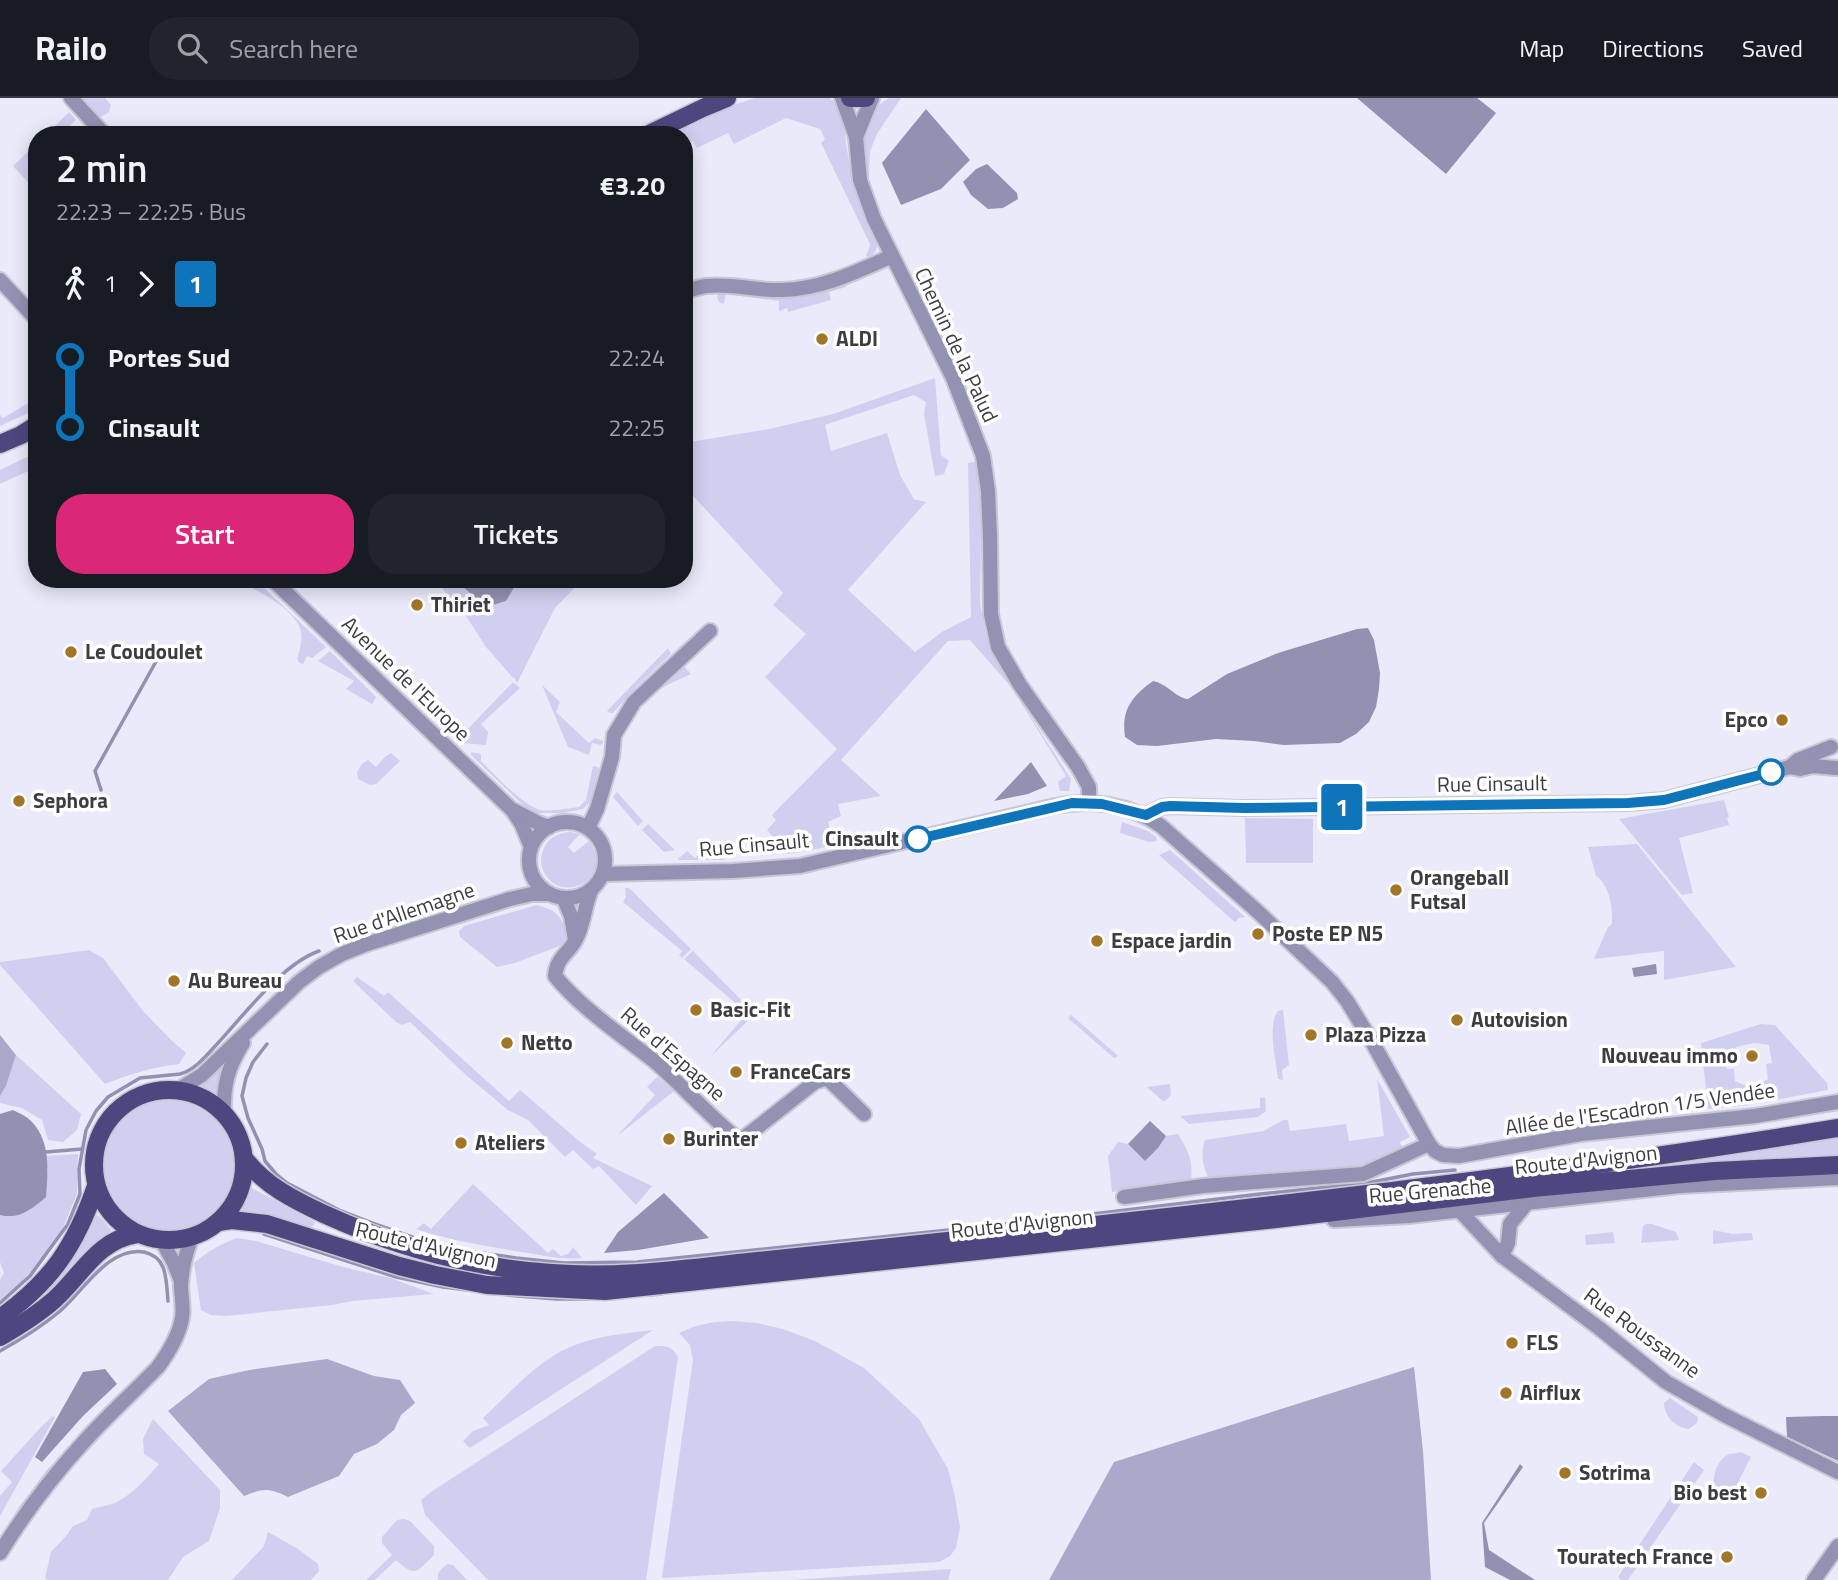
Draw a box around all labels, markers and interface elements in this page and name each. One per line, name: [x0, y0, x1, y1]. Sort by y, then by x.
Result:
search box: [149, 17, 639, 80]
text: Railo: [35, 23, 107, 73]
icon: search: [173, 29, 211, 67]
text: Search here: [229, 29, 358, 68]
text: Map: [1519, 30, 1564, 66]
text: Directions: [1602, 30, 1704, 66]
text: Saved: [1742, 30, 1803, 66]
text: 2 min: [56, 139, 147, 197]
text: €3.20: [600, 166, 665, 205]
text: 22:23 – 22:25 · Bus: [56, 194, 246, 229]
street label: Chemin de la Palud: [907, 262, 1007, 427]
icon: walk: [56, 265, 94, 303]
icon: forward: [127, 265, 165, 303]
text: 1: [104, 266, 117, 301]
text: 1: [189, 266, 202, 302]
place label: ALDI: [836, 322, 878, 354]
marker: ALDI: [814, 331, 830, 347]
text: Portes Sud: [108, 338, 230, 377]
text: 22:24: [608, 340, 665, 375]
text: Cinsault: [108, 408, 200, 447]
text: 22:25: [608, 410, 665, 445]
button: Start: [56, 494, 354, 574]
button: Tickets: [368, 494, 665, 574]
place label: Thiriet: [431, 588, 491, 620]
marker: Thiriet: [409, 597, 425, 613]
street label: Avenue de l'Europe: [335, 608, 478, 748]
place label: Le Coudoulet: [85, 635, 203, 667]
marker: Le Coudoulet: [63, 644, 79, 660]
place label: Epco: [1724, 703, 1768, 735]
marker: Epco: [1774, 712, 1790, 728]
unlabelled marker: [1758, 759, 1784, 785]
street label: Rue Cinsault: [1437, 766, 1548, 800]
place label: Sephora: [33, 784, 108, 816]
line badge: 1: [1319, 784, 1365, 830]
text: 1: [1335, 789, 1349, 825]
marker: Sephora: [11, 793, 27, 809]
place label: Cinsault: [825, 822, 899, 854]
street label: Rue Cinsault: [698, 823, 811, 865]
marker: Cinsault: [905, 826, 931, 852]
place label: Orangeball Futsal: [1410, 861, 1509, 917]
street label: Rue d'Allemagne: [329, 873, 479, 951]
marker: Orangeball Futsal: [1388, 882, 1404, 898]
place label: Poste EP N5: [1272, 917, 1383, 949]
place label: Espace jardin: [1111, 924, 1232, 956]
marker: Poste EP N5: [1250, 926, 1266, 942]
marker: Espace jardin: [1089, 933, 1105, 949]
place label: Au Bureau: [188, 964, 282, 996]
marker: Au Bureau: [166, 973, 182, 989]
place label: Basic-Fit: [710, 993, 791, 1025]
street label: Rue d'Espagne: [614, 998, 733, 1108]
marker: Basic-Fit: [688, 1002, 704, 1018]
place label: Autovision: [1471, 1003, 1568, 1035]
marker: Autovision: [1449, 1012, 1465, 1028]
place label: Plaza Pizza: [1325, 1018, 1427, 1050]
place label: Netto: [521, 1026, 573, 1058]
marker: Plaza Pizza: [1303, 1027, 1319, 1043]
marker: Netto: [499, 1035, 515, 1051]
place label: Nouveau immo: [1601, 1039, 1738, 1071]
marker: Nouveau immo: [1744, 1048, 1760, 1064]
place label: FranceCars: [750, 1055, 851, 1087]
marker: FranceCars: [728, 1064, 744, 1080]
street label: Allée de l'Escadron 1/5 Vendée: [1503, 1073, 1777, 1143]
place label: Burinter: [683, 1122, 759, 1154]
place label: Ateliers: [475, 1126, 545, 1158]
marker: Burinter: [661, 1131, 677, 1147]
marker: Ateliers: [453, 1135, 469, 1151]
street label: Route d'Avignon: [1513, 1136, 1659, 1182]
street label: Rue Grenache: [1367, 1169, 1492, 1211]
street label: Route d'Avignon: [949, 1200, 1095, 1246]
street label: Route d'Avignon: [353, 1212, 500, 1276]
street label: Rue Roussanne: [1578, 1279, 1708, 1386]
place label: FLS: [1526, 1326, 1559, 1358]
marker: FLS: [1504, 1335, 1520, 1351]
place label: Airflux: [1520, 1376, 1581, 1408]
marker: Airflux: [1498, 1385, 1514, 1401]
place label: Sotrima: [1579, 1456, 1651, 1488]
marker: Sotrima: [1557, 1465, 1573, 1481]
place label: Bio best: [1673, 1476, 1747, 1508]
marker: Bio best: [1753, 1485, 1769, 1501]
place label: Touratech France: [1557, 1540, 1713, 1572]
marker: Touratech France: [1719, 1549, 1735, 1565]

